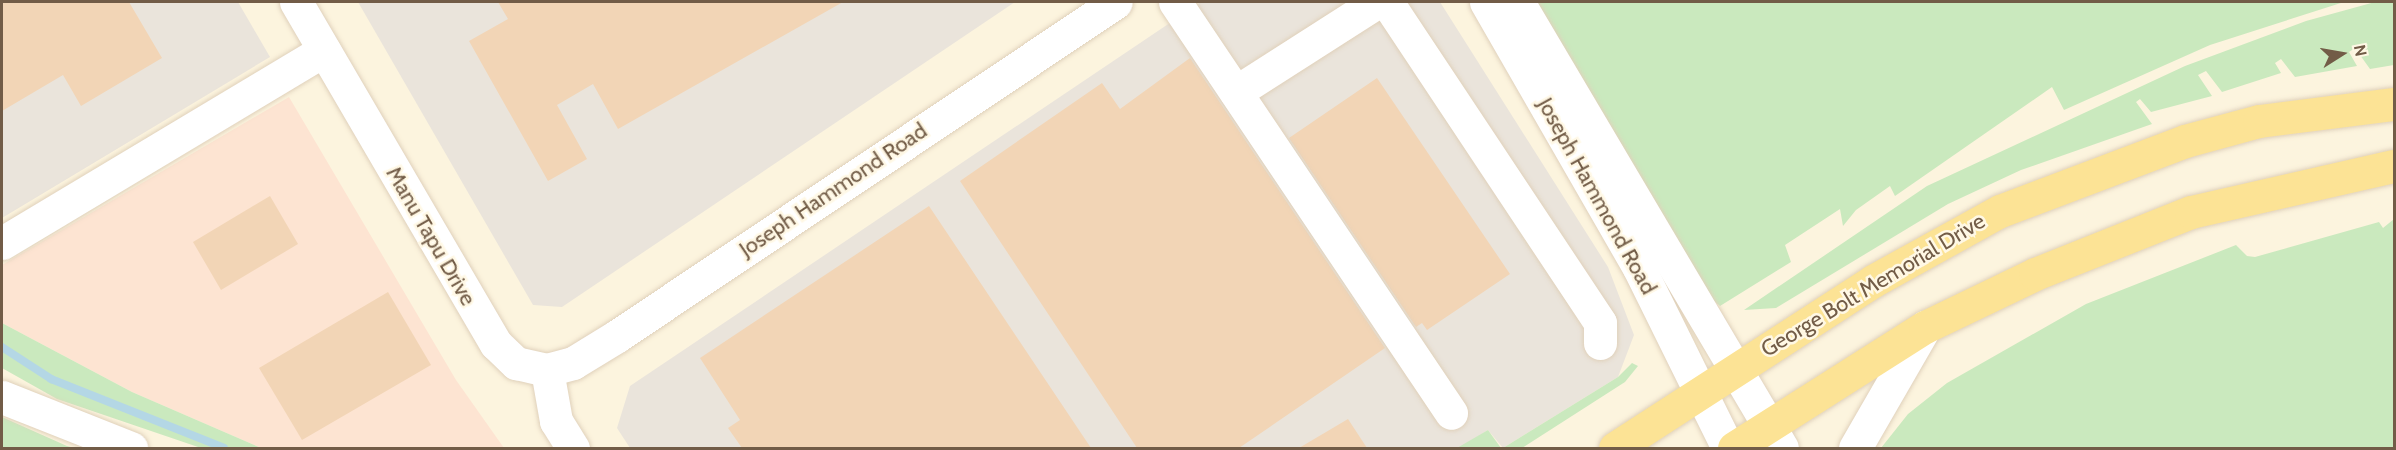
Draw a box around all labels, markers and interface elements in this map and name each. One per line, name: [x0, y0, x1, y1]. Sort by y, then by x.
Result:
north arrow: [2312, 24, 2372, 84]
text: N: [2350, 43, 2371, 58]
street label: Joseph Hammond Road: [1532, 93, 1662, 299]
street label: Joseph Hammond Road: [734, 117, 932, 263]
street label: Manu Tapu Drive: [381, 162, 481, 310]
street label: George Bolt Memorial Drive: [1756, 208, 1990, 362]

